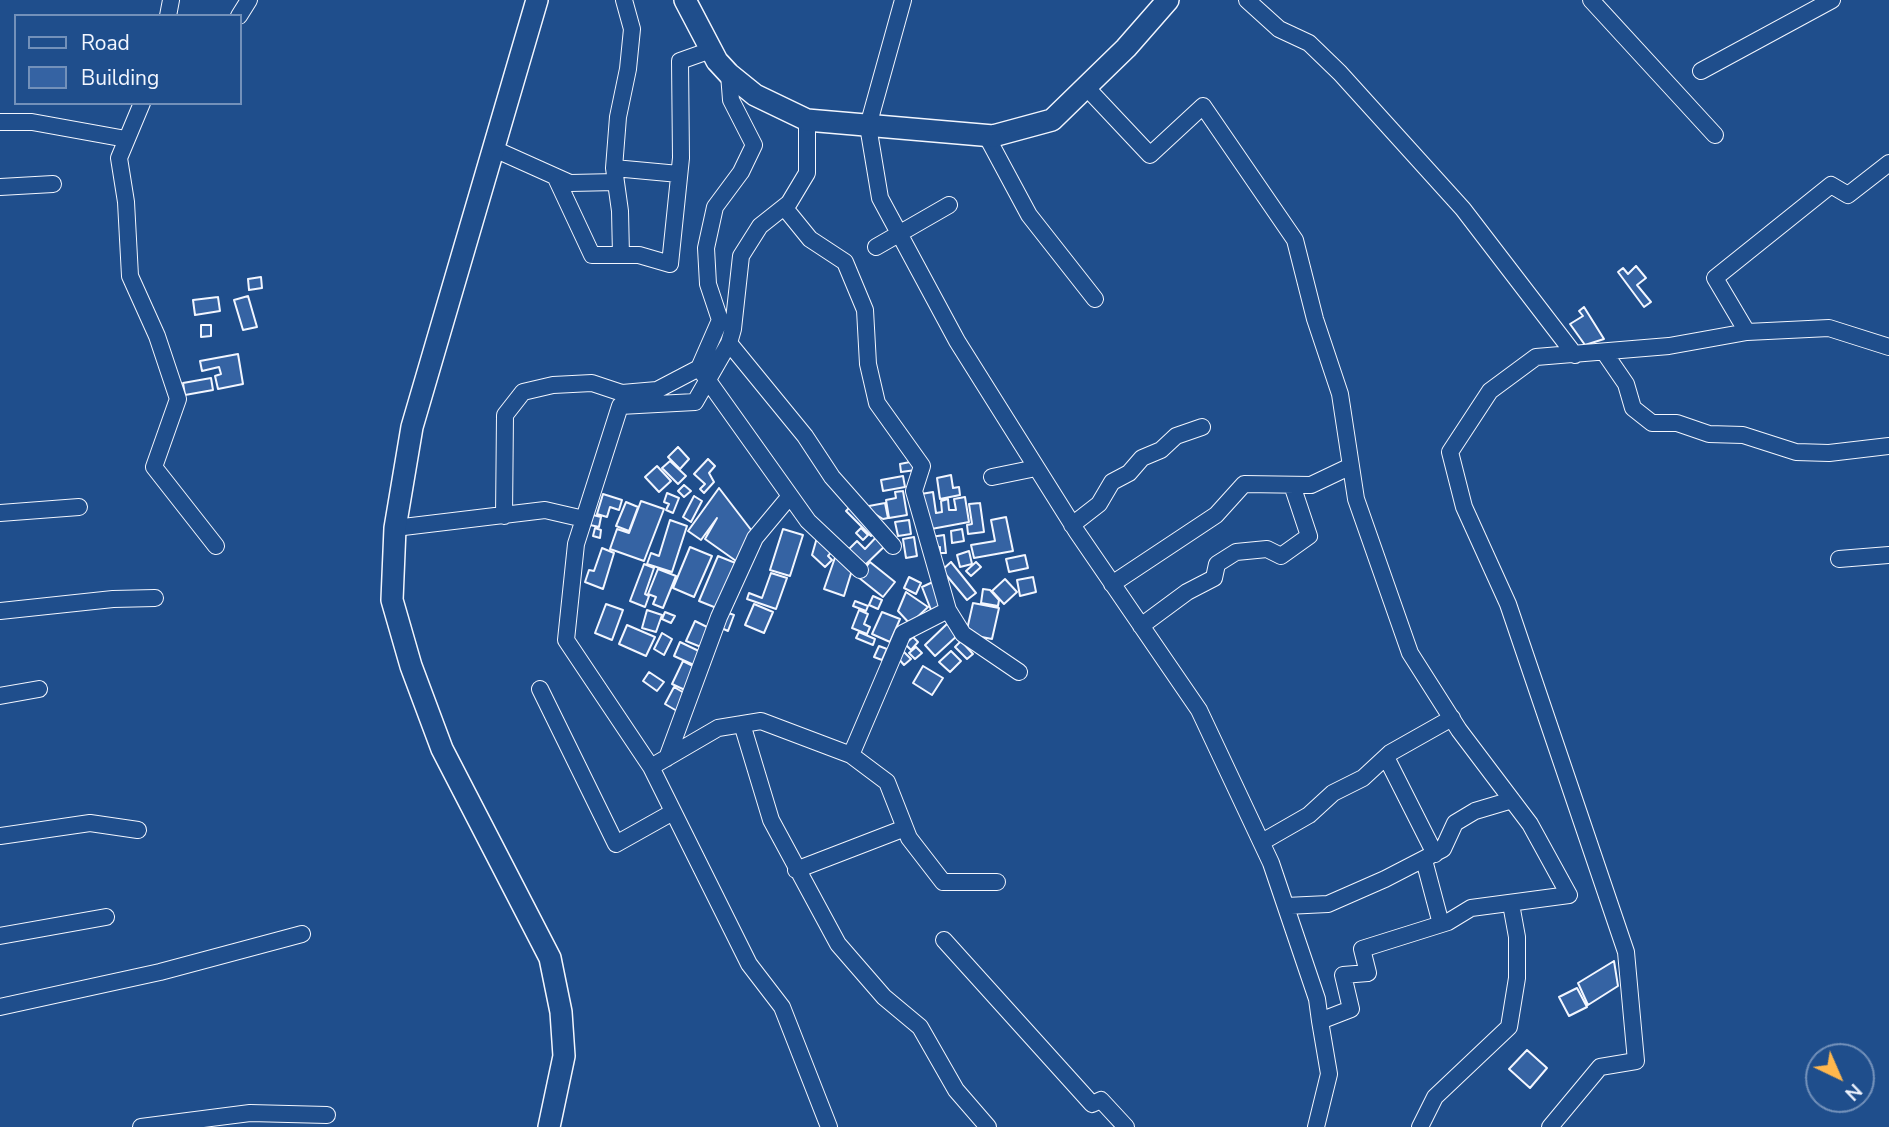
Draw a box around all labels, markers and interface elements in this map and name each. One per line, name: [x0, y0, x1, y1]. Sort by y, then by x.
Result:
legend: [14, 14, 242, 105]
text: Road: [81, 29, 130, 57]
text: Building: [81, 64, 159, 92]
north arrow: [1805, 1043, 1875, 1113]
text: N: [1839, 1077, 1867, 1106]

